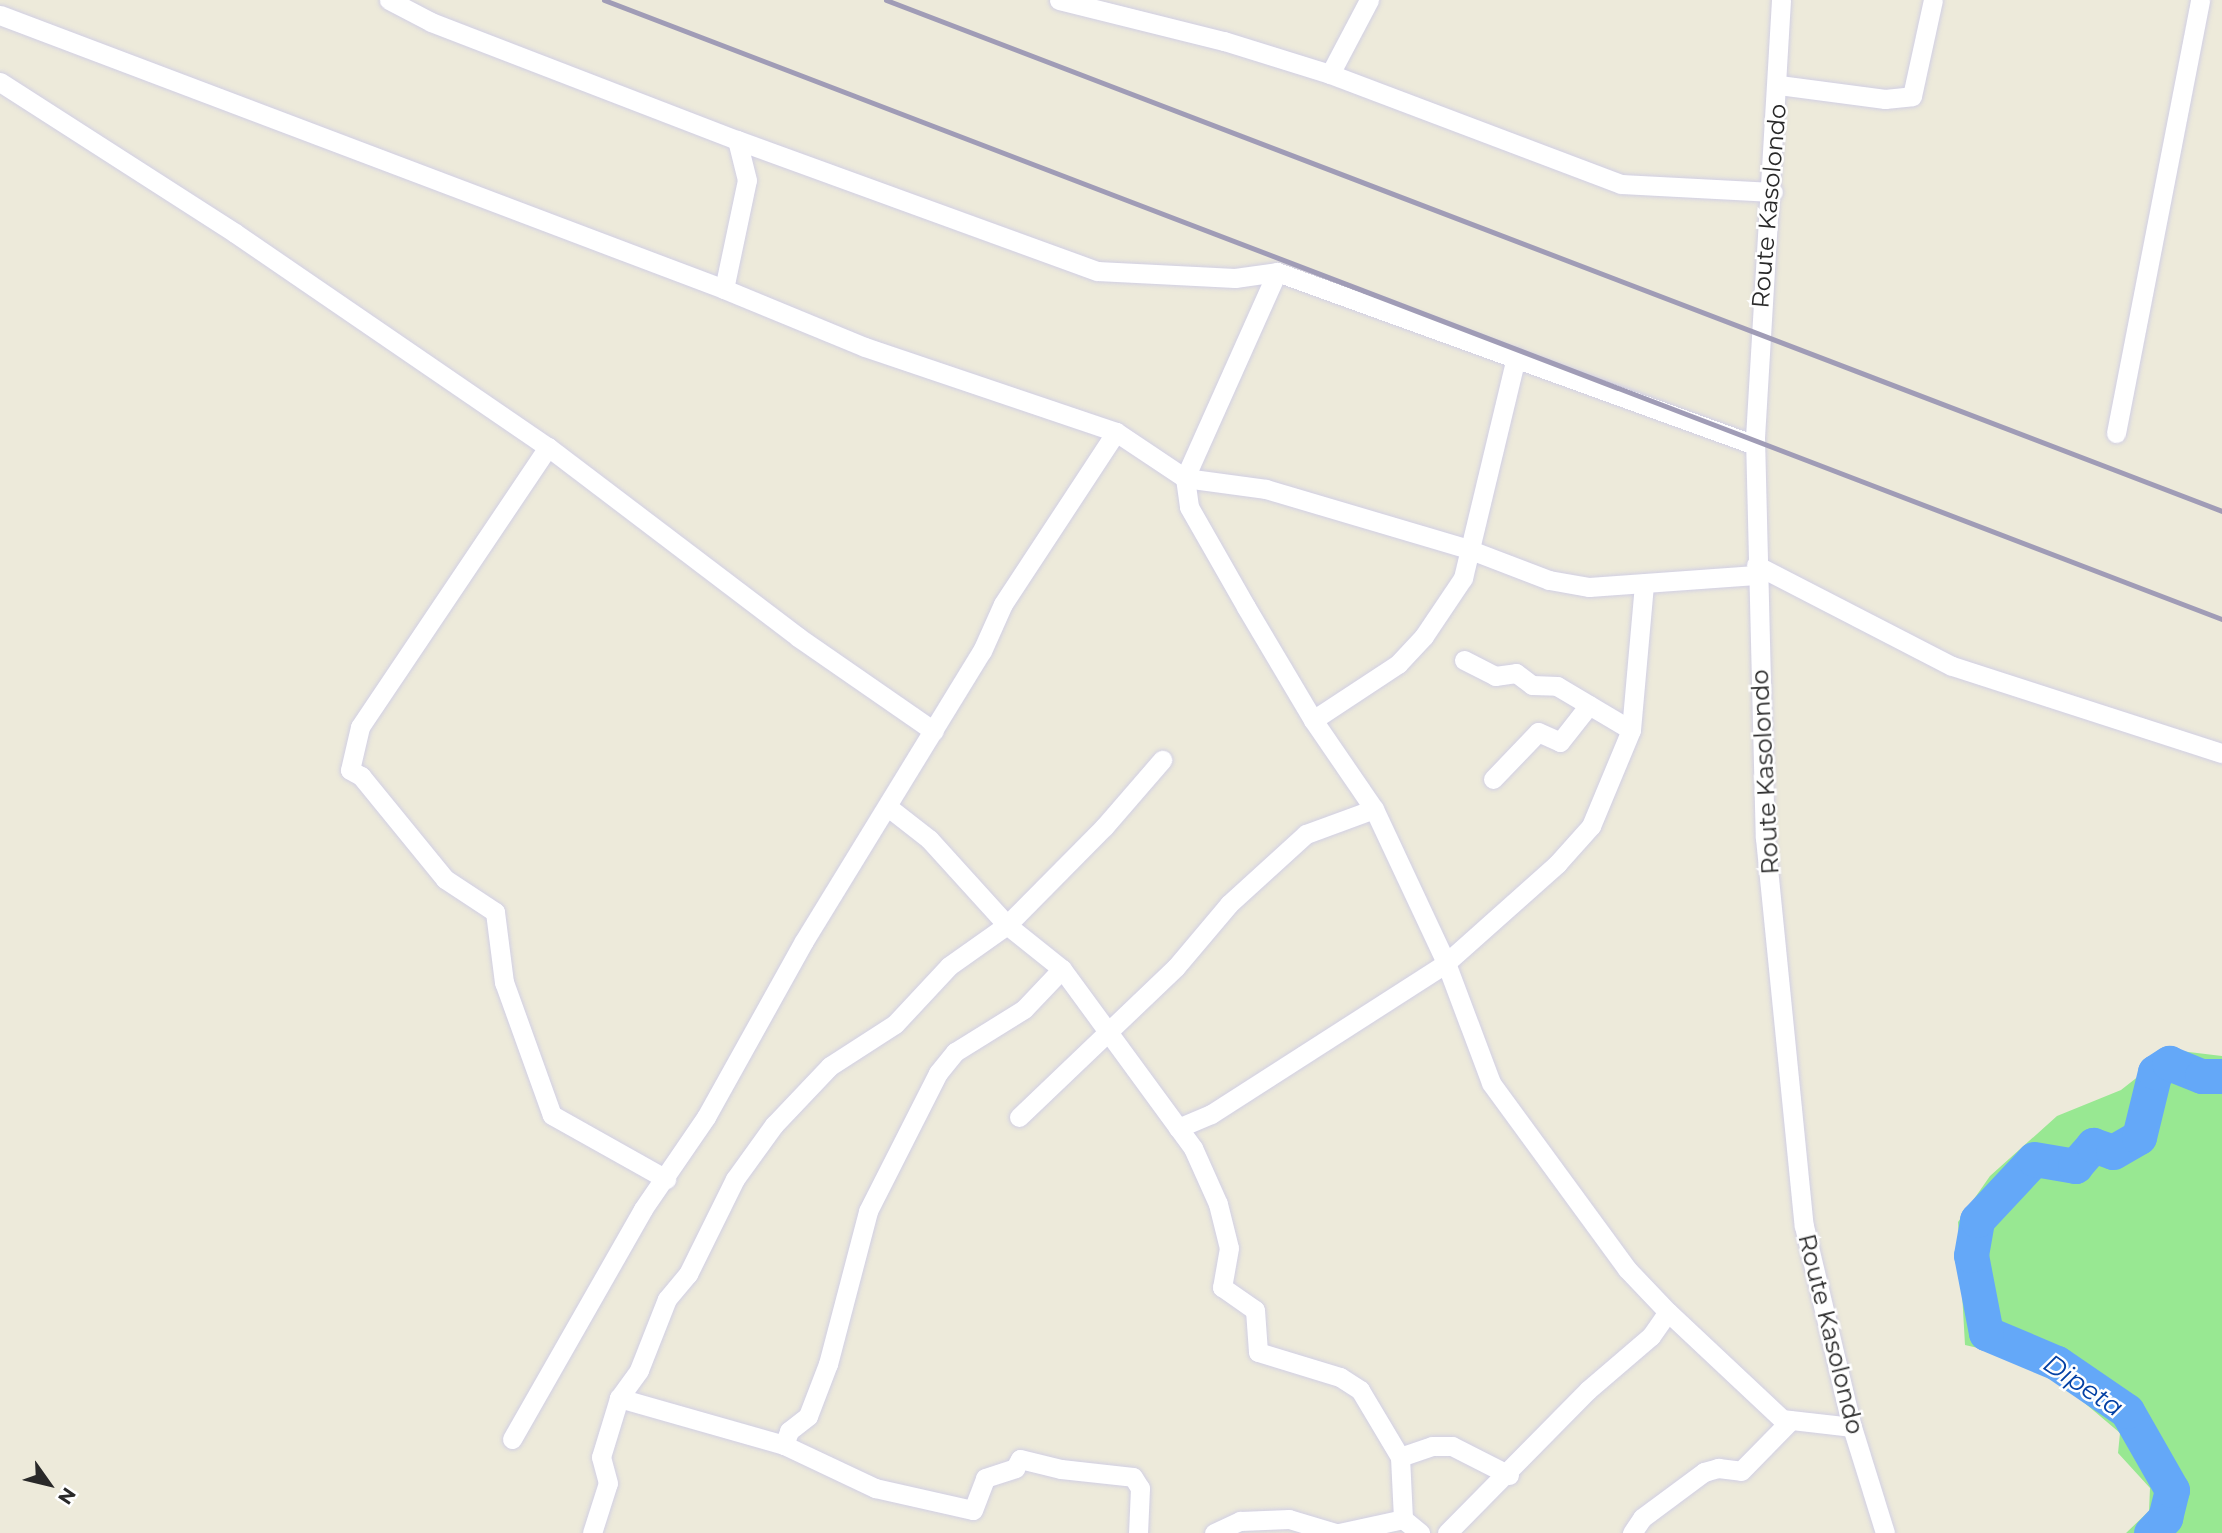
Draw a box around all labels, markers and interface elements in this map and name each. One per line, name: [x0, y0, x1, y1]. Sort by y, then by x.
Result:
street label: Route Kasolondo: [1746, 102, 1792, 310]
street label: Route Kasolondo: [1745, 669, 1785, 875]
street label: Route Kasolondo: [1792, 1231, 1870, 1437]
water label: Dipeta: [2037, 1348, 2129, 1424]
north arrow: [14, 1449, 84, 1519]
text: N: [53, 1483, 81, 1509]

